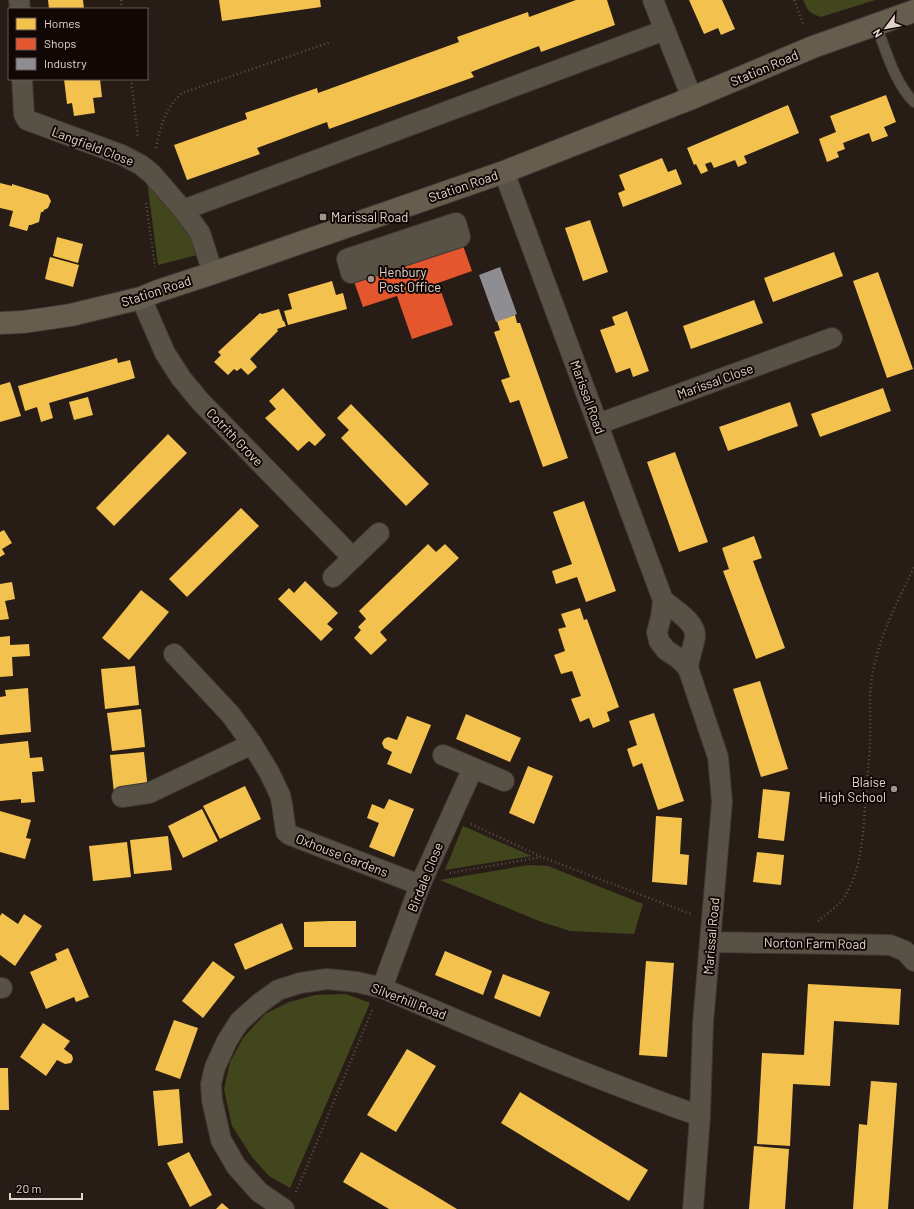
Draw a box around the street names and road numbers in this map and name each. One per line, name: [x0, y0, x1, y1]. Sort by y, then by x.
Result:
street label: Station Road: [728, 46, 800, 90]
street label: Langfield Close: [50, 123, 136, 169]
street label: Station Road: [426, 167, 500, 205]
street label: Station Road: [119, 272, 193, 310]
street label: Marissal Road: [567, 358, 609, 436]
street label: Marissal Close: [675, 360, 755, 402]
street label: Cotrith Grove: [203, 405, 267, 469]
street label: Oxhouse Gardens: [294, 830, 390, 880]
street label: Birdale Close: [404, 840, 446, 914]
street label: Marissal Road: [700, 897, 722, 975]
street label: Norton Farm Road: [764, 934, 866, 952]
street label: Silverhill Road: [369, 979, 449, 1023]

